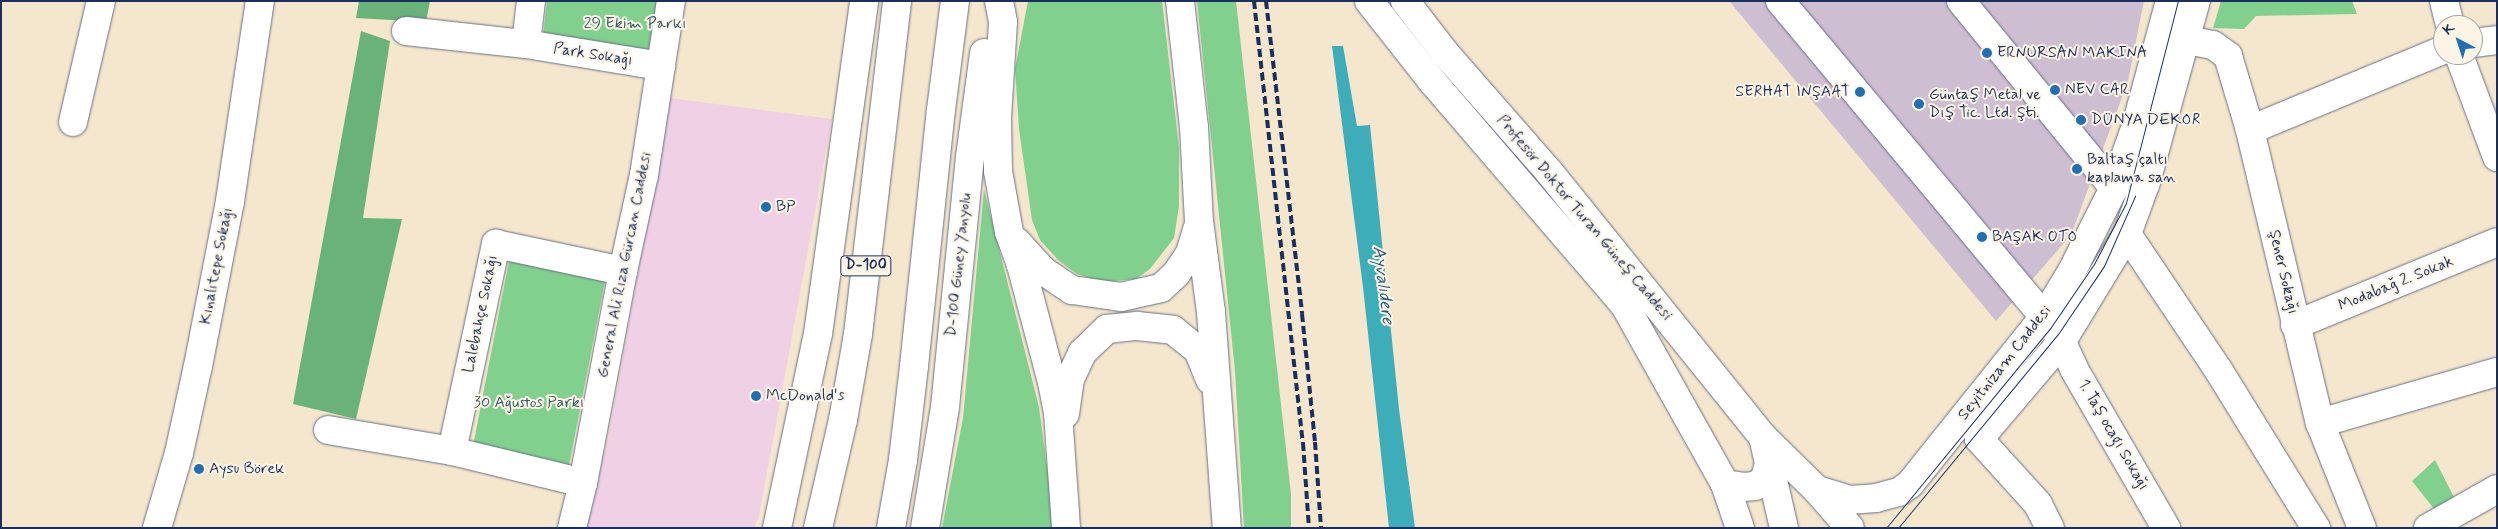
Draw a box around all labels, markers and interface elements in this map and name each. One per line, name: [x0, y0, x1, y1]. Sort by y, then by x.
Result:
park label: 29 Ekim Parkı: [586, 14, 684, 34]
north arrow: [2433, 15, 2483, 65]
text: K: [2439, 19, 2459, 39]
street label: Park Sokağı: [552, 39, 634, 71]
place label: ERNURSAN MAKINA: [1997, 43, 2147, 63]
marker: ERNURSAN MAKINA: [1981, 47, 1993, 59]
place label: NEV CAR: [2065, 80, 2130, 100]
place label: SERHAT INŞAAT: [1732, 82, 1850, 102]
marker: NEV CAR: [2049, 84, 2061, 96]
place label: Güntaş Metal ve Dış Tic. Ltd. Şti.: [1929, 85, 2041, 123]
marker: SERHAT INŞAAT: [1854, 86, 1866, 98]
marker: Güntaş Metal ve Dış Tic. Ltd. Şti.: [1913, 98, 1925, 110]
place label: DÜNYA DEKOR: [2091, 110, 2200, 130]
street label: Profesör Doktor Turan Güneş Caddesi: [1493, 112, 1675, 324]
marker: DÜNYA DEKOR: [2075, 114, 2087, 126]
street label: General Ali Rıza Gürcan Caddesi: [594, 150, 656, 380]
place label: Baltaş çaltı kaplama san: [2087, 150, 2172, 188]
marker: Baltaş çaltı kaplama san: [2071, 163, 2083, 175]
street label: D-100 Güney Yanyolu: [942, 190, 976, 340]
place label: BP: [776, 197, 795, 217]
marker: BP: [760, 201, 772, 213]
street label: Kınalıtepe Sokağı: [196, 205, 238, 327]
place label: BAŞAK OTO: [1992, 227, 2077, 247]
street label: Şener Sokağı: [2264, 228, 2302, 316]
marker: BAŞAK OTO: [1976, 231, 1988, 243]
water label: Ayvalıdere: [1367, 245, 1399, 325]
street label: Modabağ 2. Sokak: [2336, 252, 2456, 316]
street label: Lalebahçe Sokağı: [459, 254, 503, 374]
road number: D-100: [840, 254, 892, 278]
street label: Seyitnizam Caddesi: [1954, 302, 2056, 424]
street label: 1. Taş ocagı Sokağı: [2073, 376, 2153, 494]
place label: McDonald's: [766, 386, 845, 406]
marker: McDonald's: [750, 390, 762, 402]
park label: 30 Ağustos Parkı: [474, 393, 584, 413]
place label: Aysu Börek: [209, 459, 284, 479]
marker: Aysu Börek: [193, 463, 205, 475]

